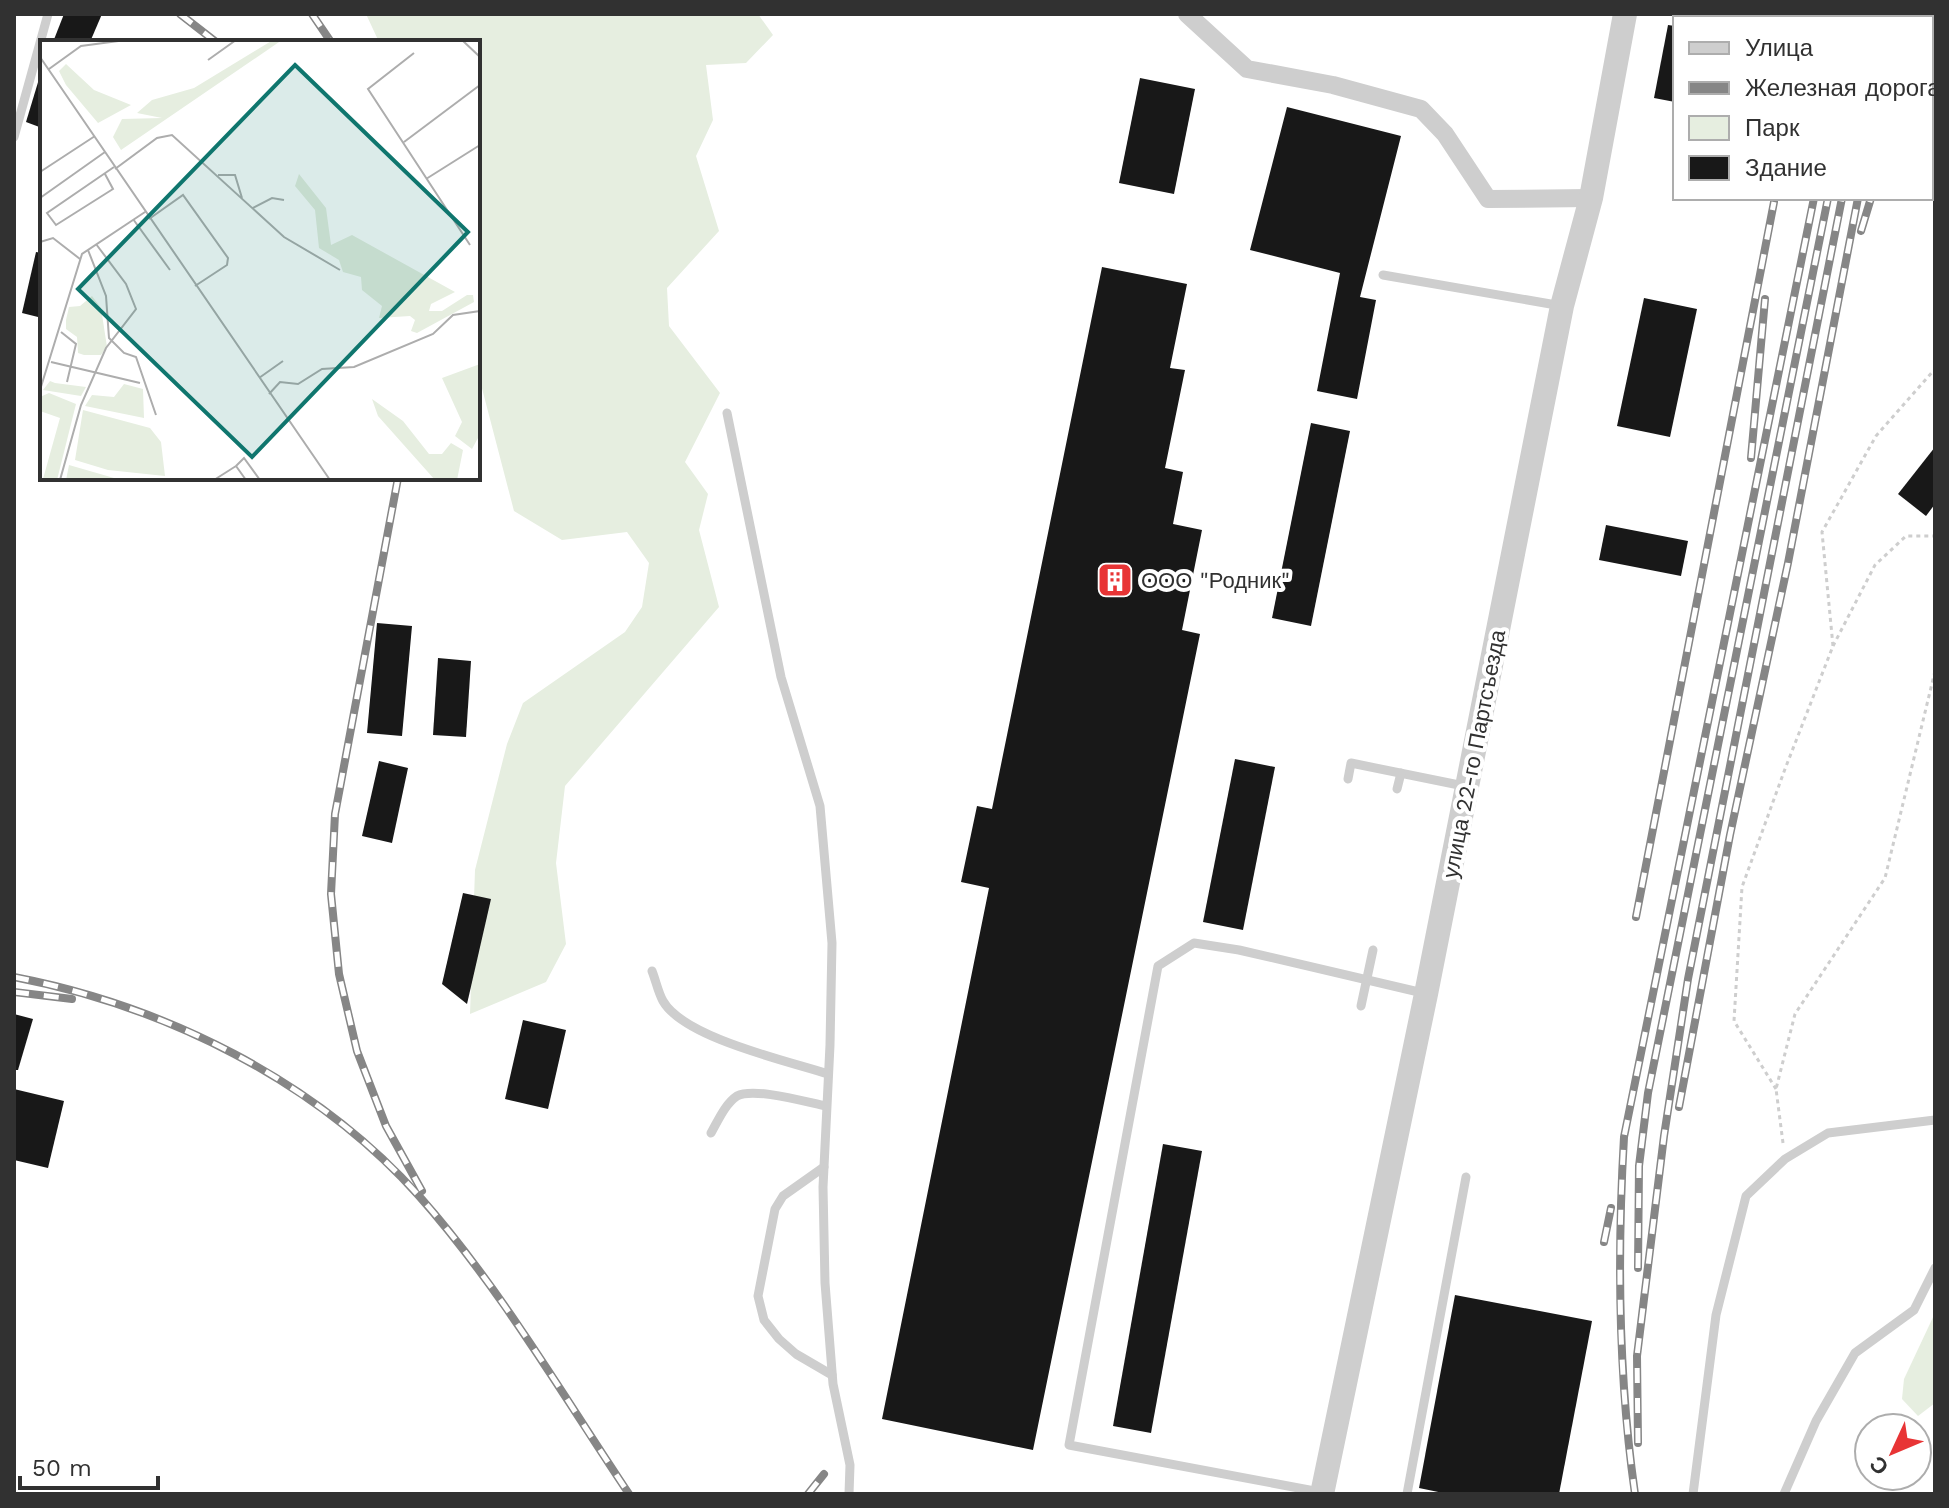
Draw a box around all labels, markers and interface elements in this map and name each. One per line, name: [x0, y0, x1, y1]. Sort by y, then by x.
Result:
legend: [1673, 16, 1933, 200]
text: Улица: [1745, 34, 1814, 62]
inset map: [40, 40, 480, 480]
text: Железная дорога: [1745, 74, 1941, 102]
text: Парк: [1745, 114, 1800, 142]
text: Здание: [1745, 154, 1827, 182]
building icon: ООО "Родник": [1096, 561, 1134, 599]
place label: ООО "Родник": [1141, 568, 1290, 593]
street label: улица 22-го Партсъезда: [1438, 627, 1511, 880]
north arrow: [1853, 1412, 1933, 1492]
scale bar: [20, 1440, 158, 1490]
text: С: [1864, 1451, 1893, 1480]
text: 50 m: [32, 1454, 92, 1482]

